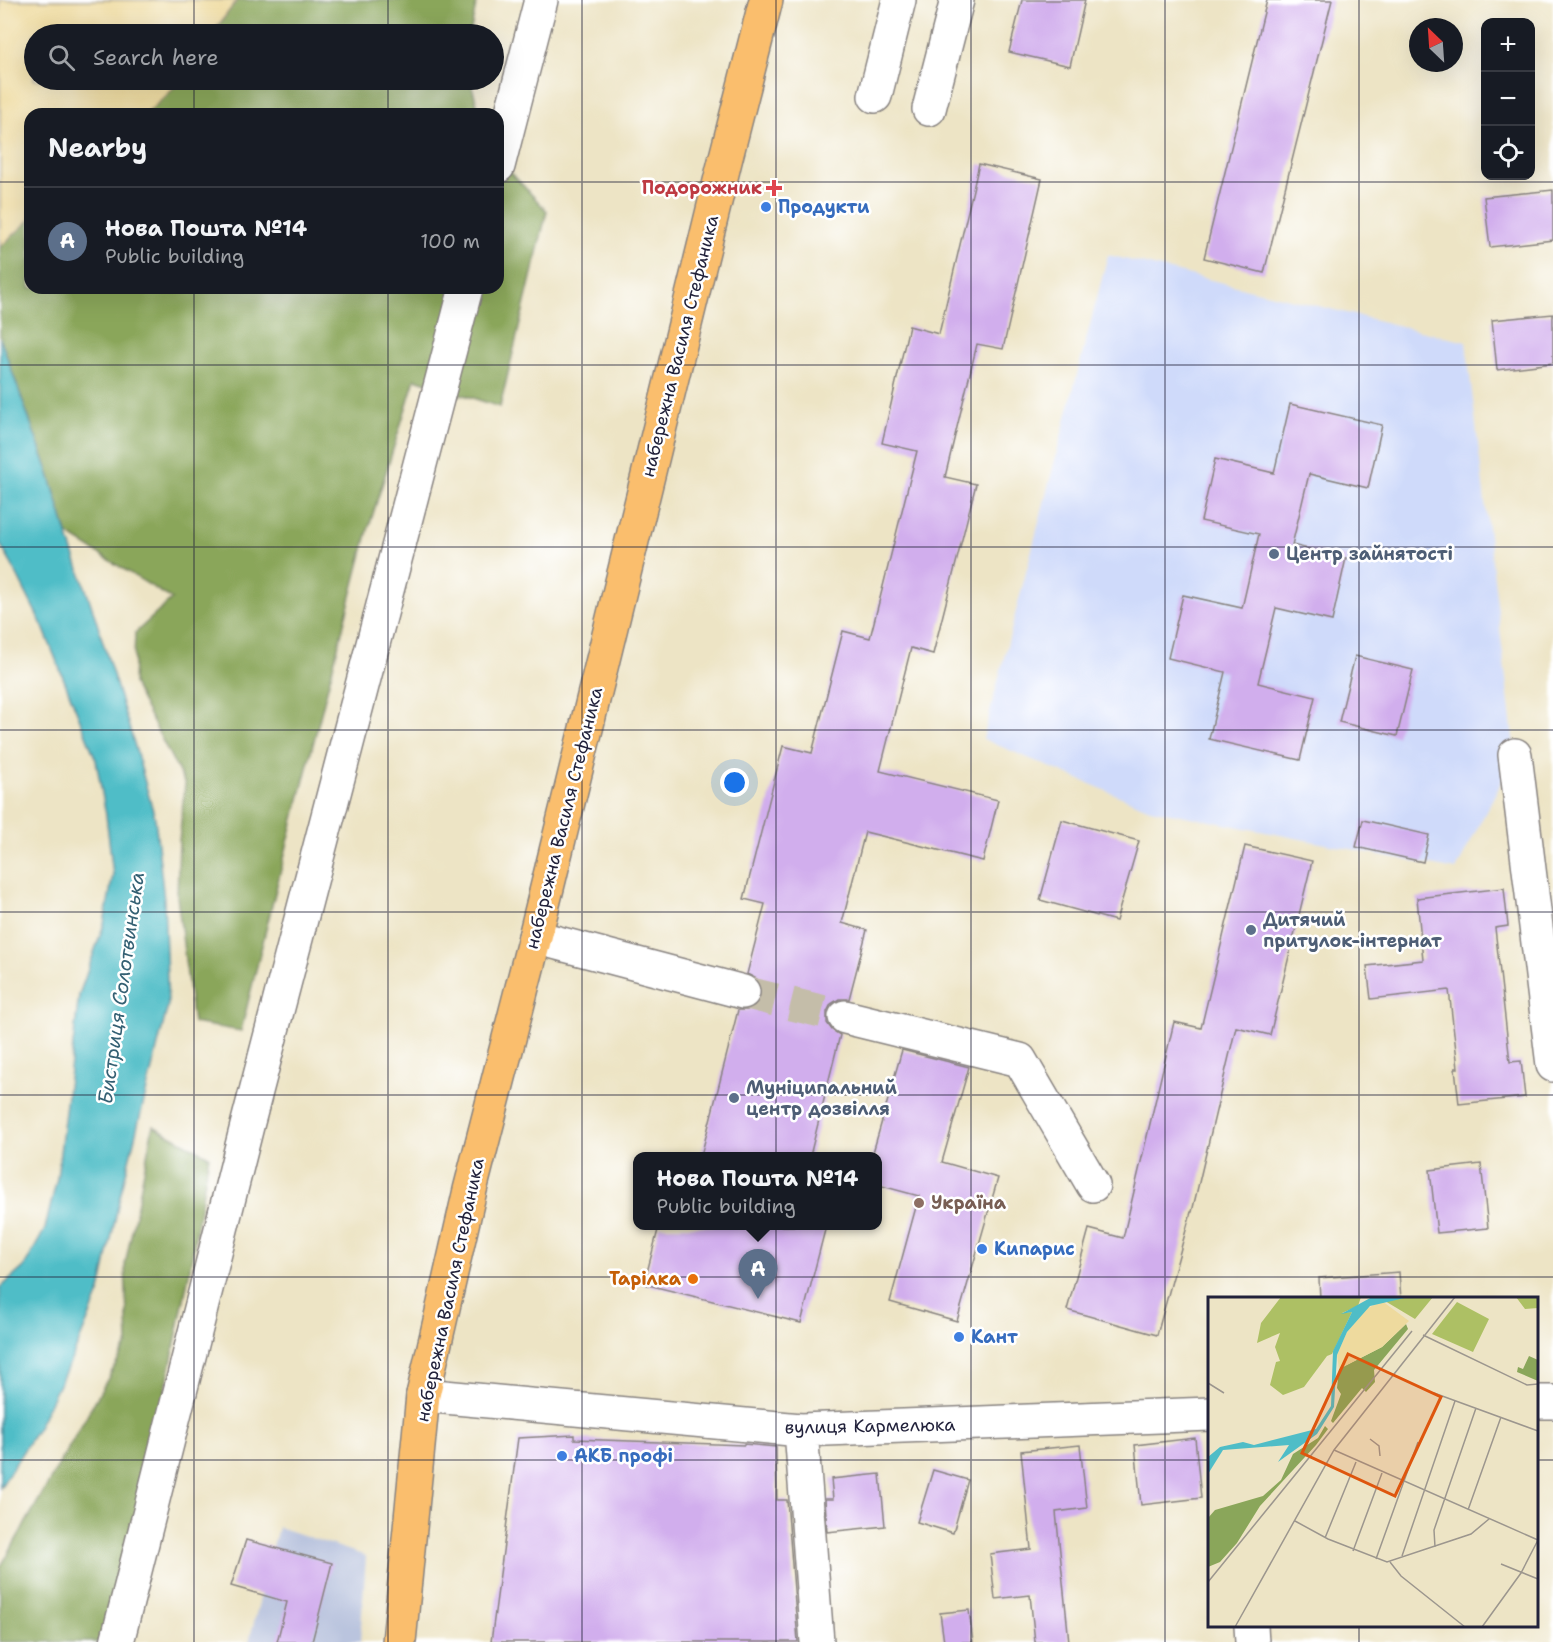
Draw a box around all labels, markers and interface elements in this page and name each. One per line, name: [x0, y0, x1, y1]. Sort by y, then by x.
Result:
north arrow: [1409, 18, 1463, 72]
map controls: [1481, 18, 1535, 180]
button: +: [1481, 18, 1535, 72]
search box: [24, 24, 504, 90]
icon: search: [45, 41, 78, 74]
text: Search here: [93, 43, 219, 72]
button: −: [1481, 72, 1535, 126]
button: locate: [1481, 126, 1535, 180]
text: Nearby: [48, 130, 147, 165]
place label: Подорожник: [642, 176, 762, 200]
marker: Подорожник: [767, 181, 781, 195]
place label: Продукти: [778, 195, 870, 219]
marker: Продукти: [759, 200, 773, 214]
street label: набережна Василя Стефаника: [636, 213, 724, 479]
text: Нова Пошта №14: [105, 214, 307, 243]
text: A: [60, 228, 75, 254]
text: 100 m: [420, 228, 480, 254]
text: Public building: [105, 243, 244, 269]
place label: Центр зайнятості: [1286, 542, 1453, 566]
marker: Центр зайнятості: [1267, 547, 1281, 561]
street label: набережна Василя Стефаника: [520, 685, 608, 951]
your location: [720, 768, 749, 797]
water label: Бистриця Солотвинська: [92, 870, 150, 1106]
place label: Дитячий притулок-інтернат: [1263, 908, 1442, 953]
marker: Дитячий притулок-інтернат: [1244, 923, 1258, 937]
place label: Муніципальний центр дозвілля: [746, 1076, 897, 1121]
marker: Муніципальний центр дозвілля: [727, 1091, 741, 1105]
popup: [633, 1152, 882, 1230]
street label: набережна Василя Стефаника: [410, 1156, 490, 1424]
text: Нова Пошта №14: [656, 1164, 859, 1193]
place label: Україна: [931, 1191, 1007, 1215]
text: Public building: [656, 1193, 796, 1219]
marker: Україна: [912, 1196, 926, 1210]
place label: Кипарис: [994, 1237, 1075, 1261]
marker: Кипарис: [975, 1242, 989, 1256]
pin: A: [738, 1250, 777, 1299]
place label: Тарілка: [609, 1267, 682, 1291]
marker: Тарілка: [686, 1272, 700, 1286]
inset map: [1208, 1297, 1538, 1627]
place label: Кант: [971, 1325, 1018, 1349]
marker: Кант: [952, 1330, 966, 1344]
street label: вулиця Кармелюка: [784, 1413, 956, 1439]
place label: АКБ профі: [574, 1444, 673, 1468]
marker: АКБ профі: [555, 1449, 569, 1463]

